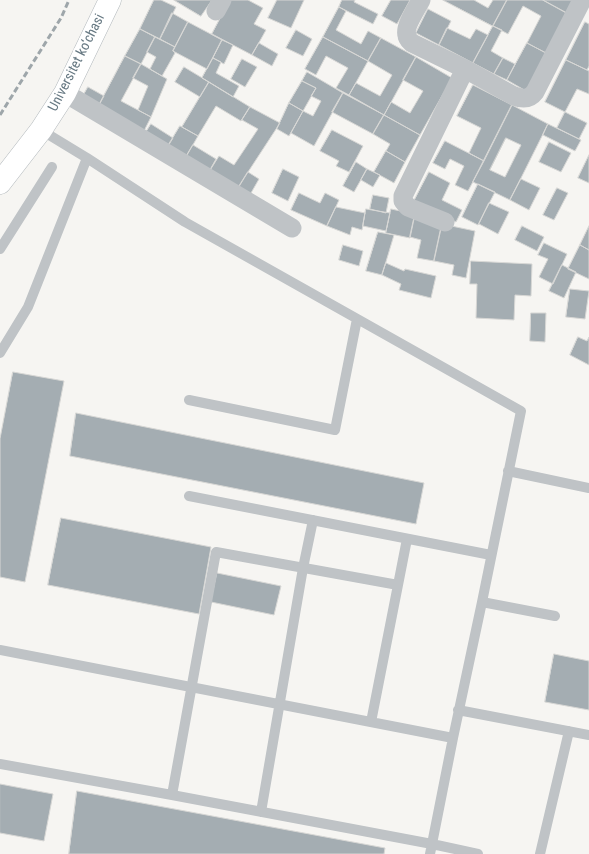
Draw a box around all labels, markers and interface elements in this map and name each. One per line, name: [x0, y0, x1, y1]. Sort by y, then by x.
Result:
street label: Universitet kо‘chasi: [45, 12, 109, 114]

